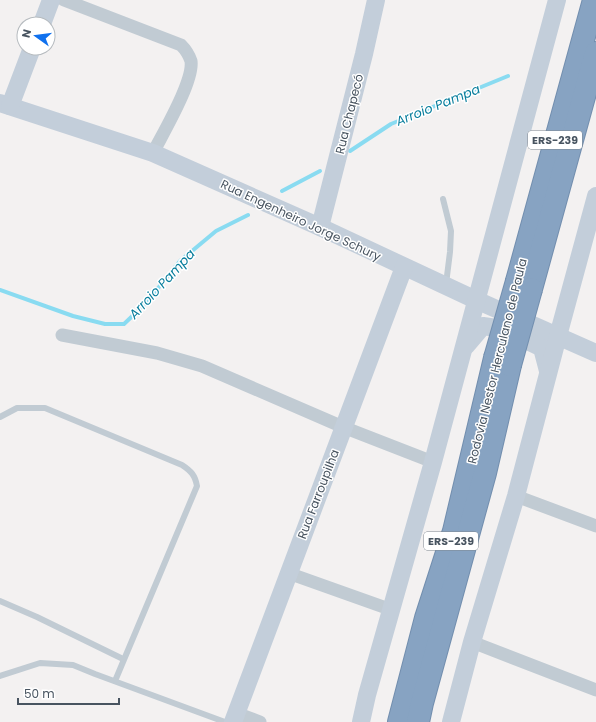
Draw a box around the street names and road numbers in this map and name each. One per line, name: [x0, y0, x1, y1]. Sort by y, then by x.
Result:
street label: Rua Chapecó: [331, 72, 367, 156]
road number: ERS-239: [528, 131, 582, 149]
street label: Rua Engenheiro Jorge Schury: [218, 175, 384, 265]
street label: Rodovia Nestor Herculano de Paula: [463, 257, 531, 465]
street label: Rua Farroupilha: [293, 447, 343, 541]
road number: ERS-239: [424, 532, 478, 550]

